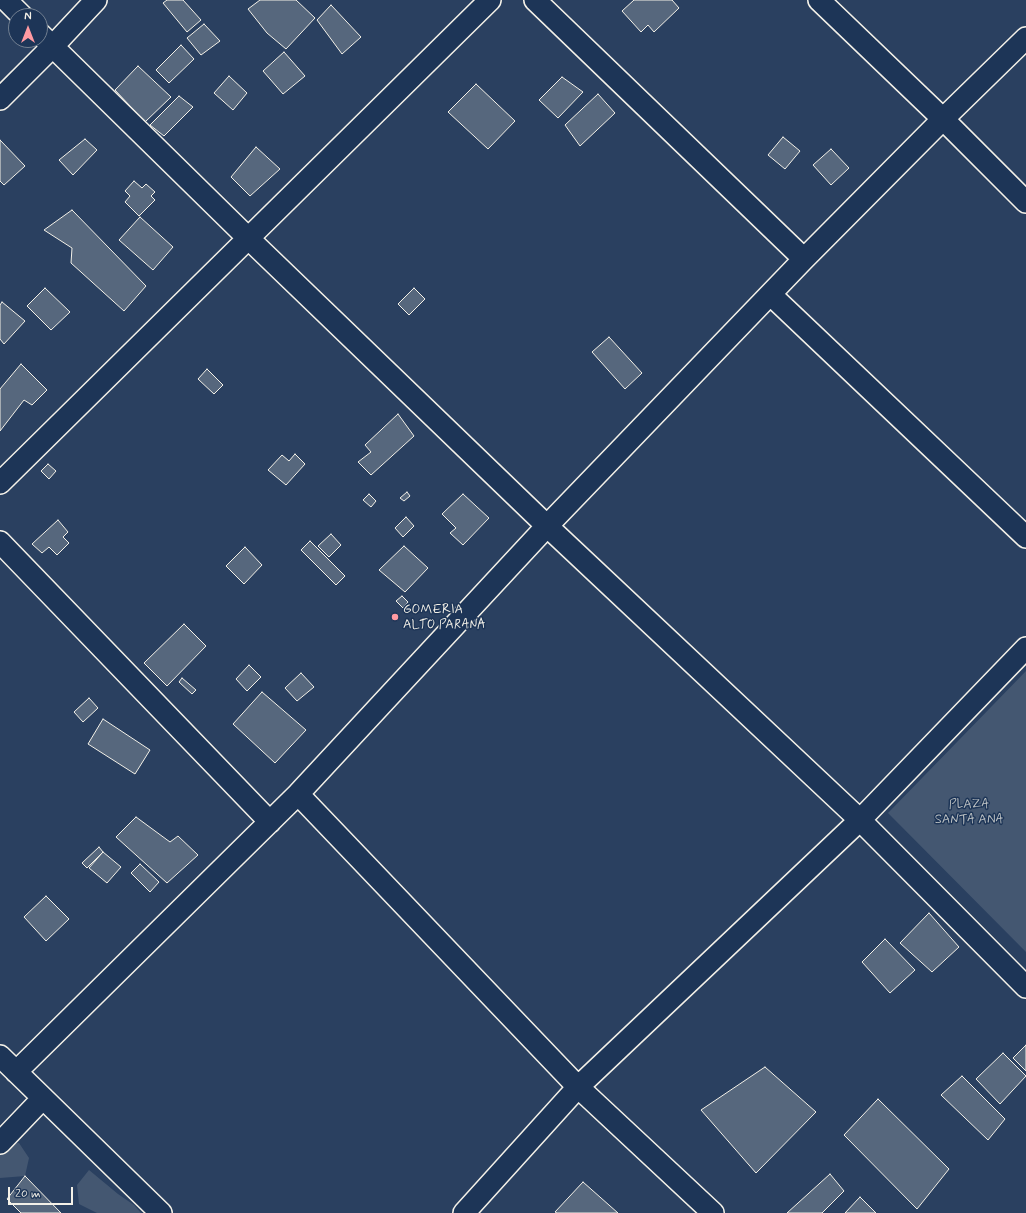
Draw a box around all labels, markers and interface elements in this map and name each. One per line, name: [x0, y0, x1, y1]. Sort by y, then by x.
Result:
north arrow: [8, 8, 48, 48]
text: N: [24, 10, 32, 24]
place label: GOMERIA ALTO PARANA: [403, 602, 486, 633]
marker: GOMERIA ALTO PARANA: [390, 612, 400, 622]
park label: PLAZA SANTA ANA: [935, 797, 1003, 828]
scale bar: [10, 1179, 75, 1205]
text: 20 m: [15, 1186, 41, 1202]

